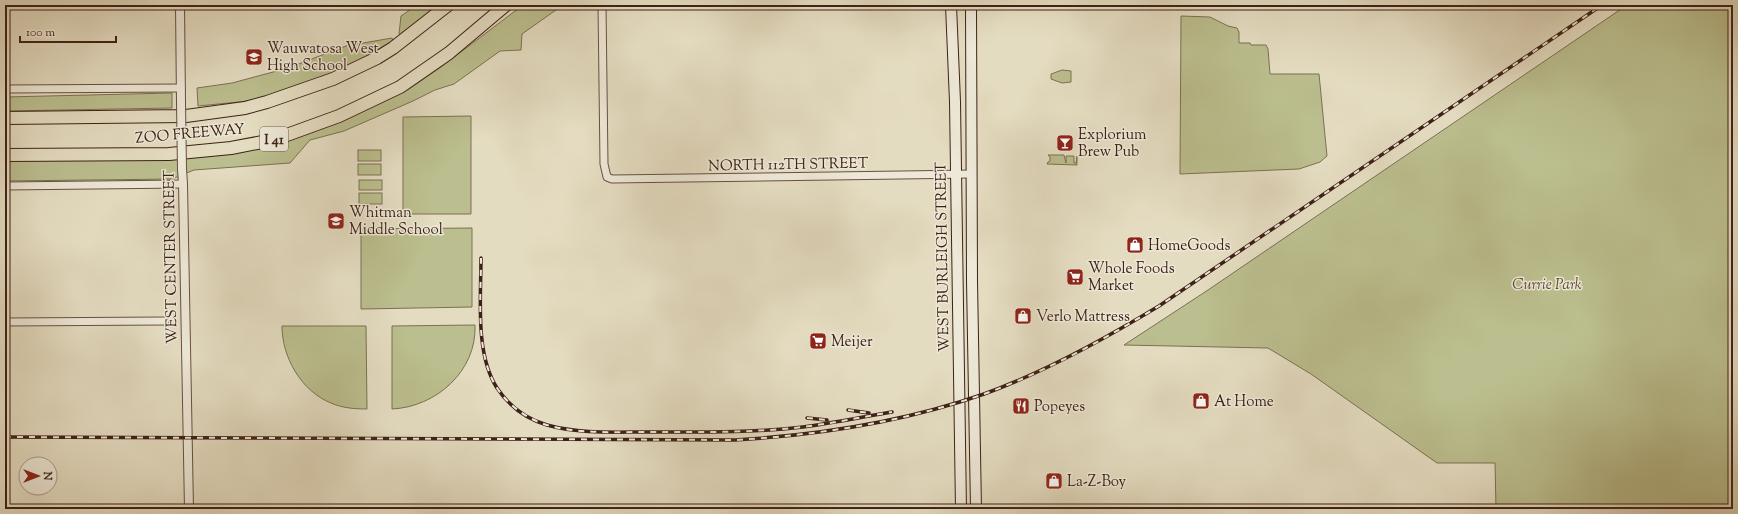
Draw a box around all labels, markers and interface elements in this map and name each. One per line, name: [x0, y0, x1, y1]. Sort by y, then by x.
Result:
scale bar: [20, 18, 116, 44]
text: 100 m: [26, 24, 55, 42]
place label: Wauwatosa West High School: [267, 39, 379, 77]
school or university icon: Wauwatosa West High School: [244, 47, 264, 67]
street label: ZOO FREEWAY: [135, 119, 246, 150]
place label: Explorium Brew Pub: [1078, 125, 1147, 163]
road number: I 41: [260, 127, 288, 151]
bar icon: Explorium Brew Pub: [1055, 133, 1075, 153]
street label: NORTH 112TH STREET: [708, 154, 869, 177]
street label: WEST BURLEIGH STREET: [931, 161, 956, 352]
street label: WEST CENTER STREET: [159, 169, 184, 344]
place label: Whitman Middle School: [349, 203, 443, 241]
school or university icon: Whitman Middle School: [326, 211, 346, 231]
shop icon: HomeGoods: [1125, 235, 1145, 255]
place label: HomeGoods: [1148, 236, 1230, 257]
place label: Whole Foods Market: [1088, 259, 1175, 297]
supermarket icon: Whole Foods Market: [1065, 267, 1085, 287]
park label: Currie Park: [1512, 275, 1582, 296]
shop icon: Verlo Mattress: [1013, 306, 1033, 326]
place label: Verlo Mattress: [1036, 307, 1130, 328]
supermarket icon: Meijer: [808, 331, 828, 351]
place label: Meijer: [831, 332, 873, 353]
shop icon: At Home: [1191, 391, 1211, 411]
place label: At Home: [1214, 392, 1274, 413]
restaurant icon: Popeyes: [1011, 396, 1031, 416]
place label: Popeyes: [1034, 397, 1085, 418]
north arrow: [18, 456, 58, 496]
text: N: [39, 471, 55, 481]
shop icon: La-Z-Boy: [1044, 471, 1064, 491]
place label: La-Z-Boy: [1067, 472, 1127, 493]

